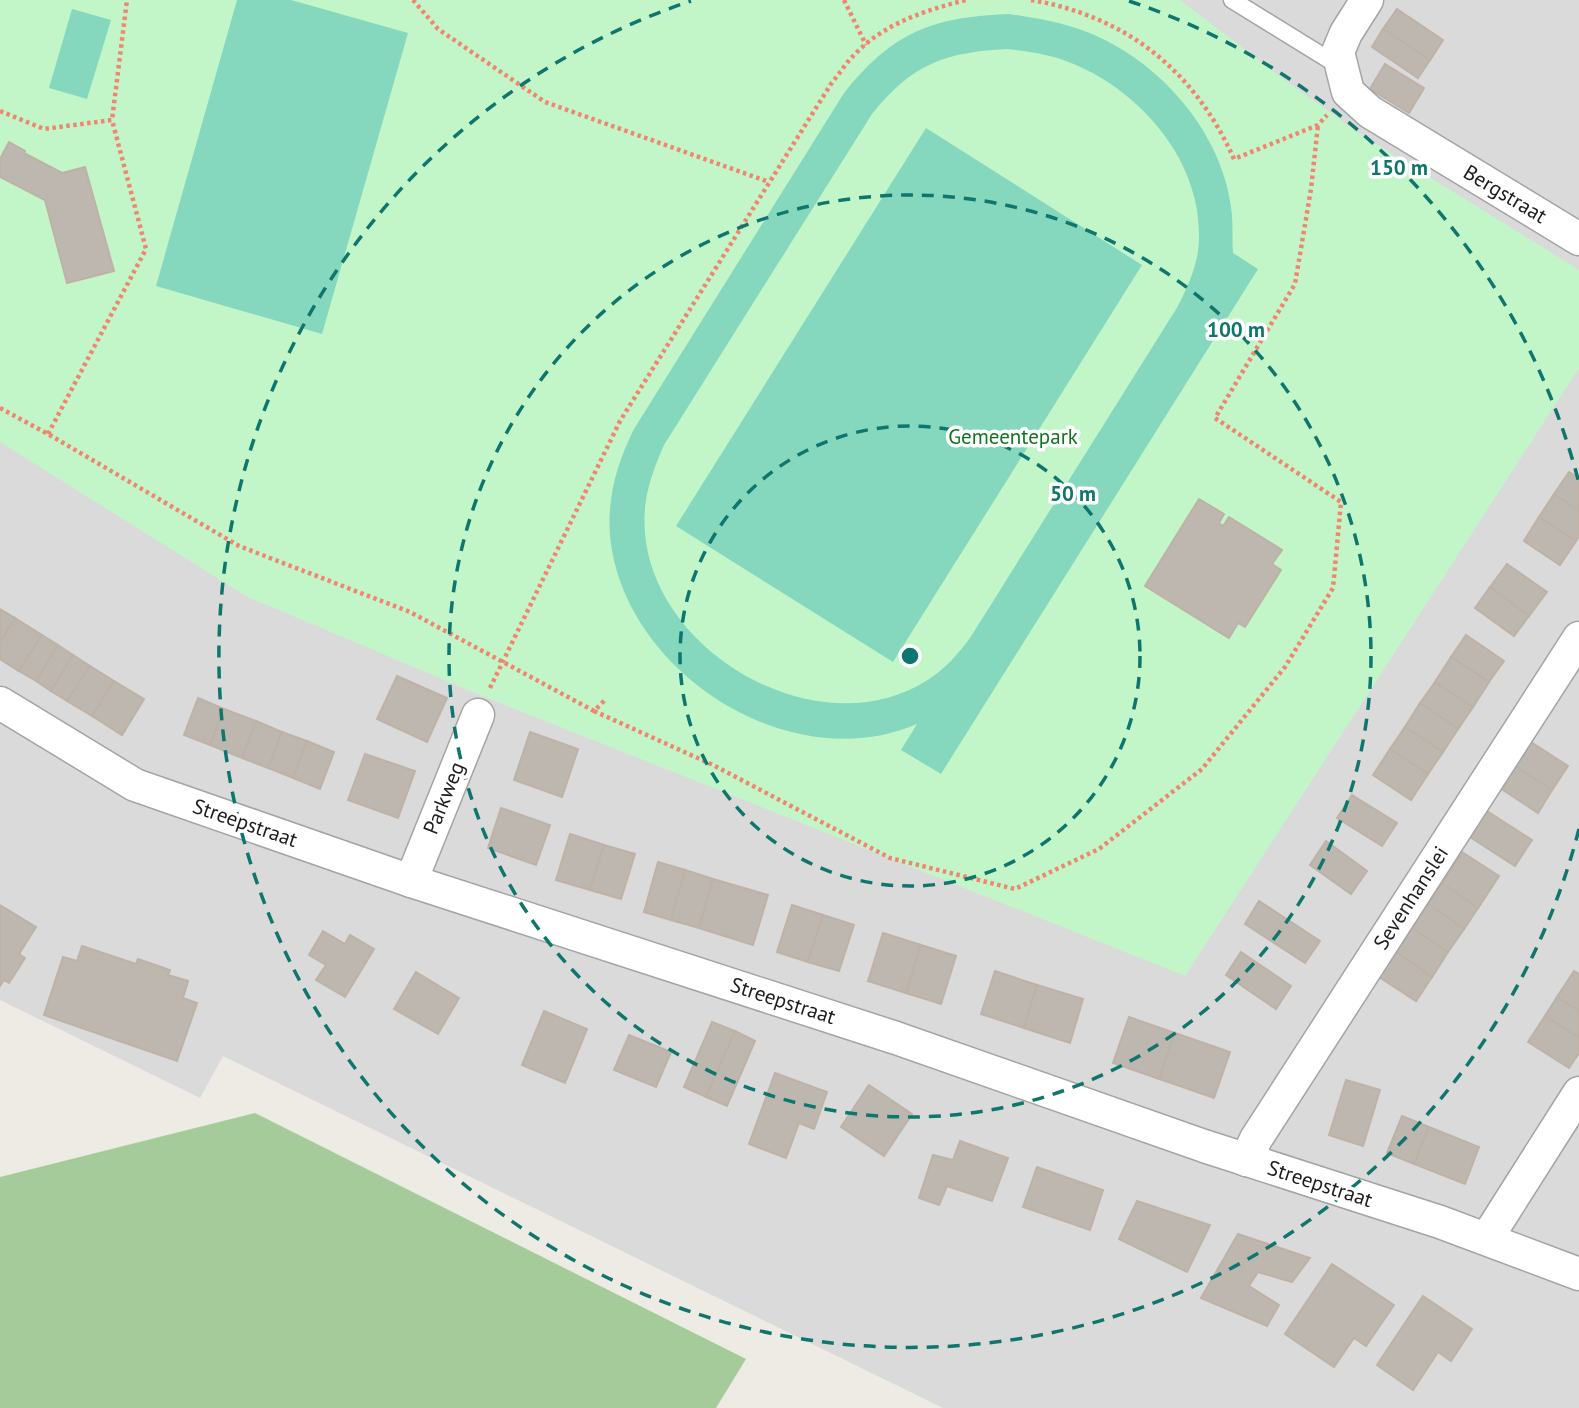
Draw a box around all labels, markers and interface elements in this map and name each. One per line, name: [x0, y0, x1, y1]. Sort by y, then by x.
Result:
text: 150 m: [1370, 154, 1428, 181]
street label: Bergstraat: [1459, 158, 1552, 229]
text: 100 m: [1207, 316, 1265, 343]
park label: Gemeentepark: [948, 423, 1078, 450]
text: 50 m: [1050, 480, 1096, 507]
centre of rings: [898, 644, 922, 668]
street label: Parkweg: [417, 758, 470, 838]
street label: Streepstraat: [189, 792, 301, 853]
street label: Sevenhanslei: [1367, 841, 1454, 955]
street label: Streepstraat: [727, 971, 839, 1030]
street label: Streepstraat: [1264, 1154, 1376, 1213]

